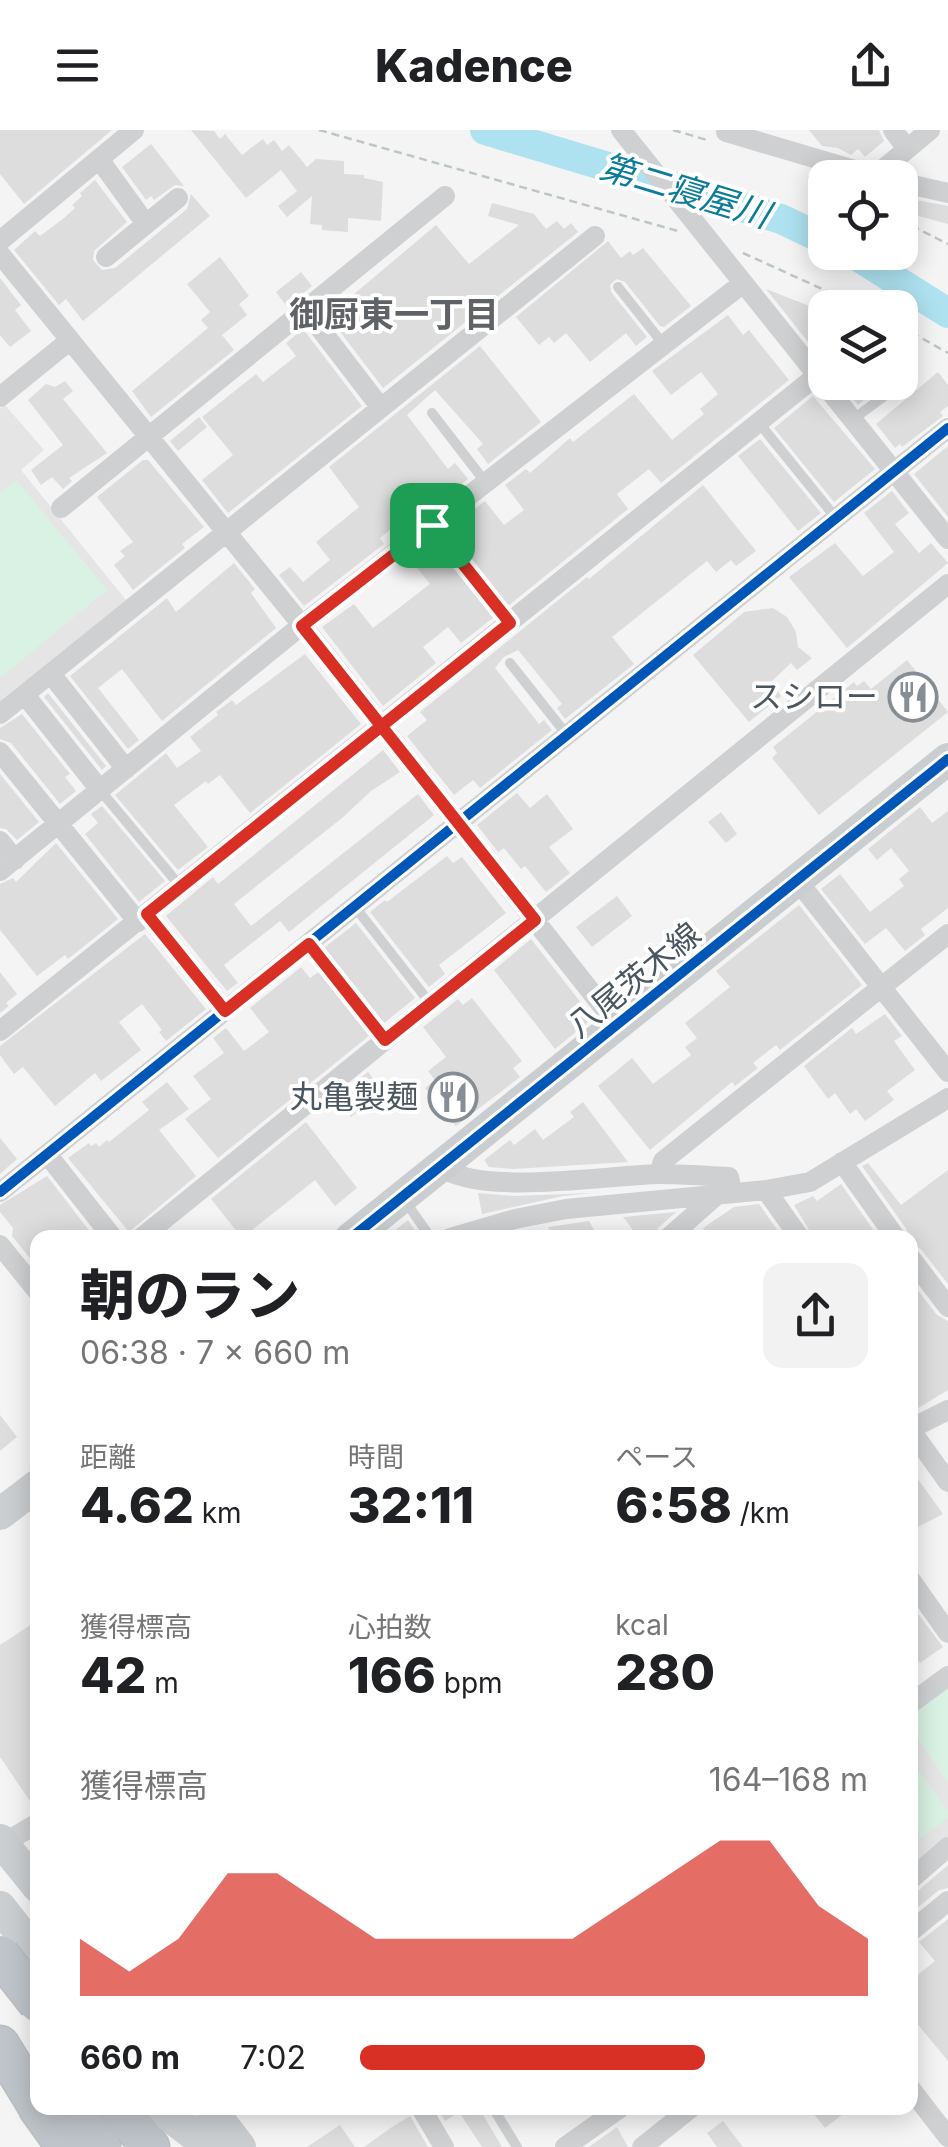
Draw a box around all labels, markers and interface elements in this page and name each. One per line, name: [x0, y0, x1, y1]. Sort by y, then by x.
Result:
icon: menu: [50, 38, 105, 93]
text: Kadence: [375, 38, 573, 93]
icon: share: [843, 38, 898, 93]
water label: 第二寝屋川: [595, 144, 779, 237]
map controls: [808, 160, 918, 400]
button: locate: [808, 160, 918, 270]
button: layers: [808, 290, 918, 400]
district label: 御厨東一丁目: [289, 293, 499, 335]
pin: [390, 483, 475, 568]
icon: arrive: [405, 498, 460, 553]
restaurant icon: スシロー: [887, 671, 939, 723]
place label: スシロー: [750, 677, 878, 716]
street label: 八尾茨木線: [559, 914, 708, 1045]
restaurant icon: 丸亀製麺: [427, 1071, 479, 1123]
place label: 丸亀製麺: [290, 1077, 418, 1116]
text: 朝のラン: [80, 1262, 300, 1328]
button: share: [763, 1263, 868, 1368]
text: 06:38 · 7 × 660 m: [80, 1333, 350, 1372]
text: 距離: [80, 1440, 136, 1474]
text: 時間: [348, 1440, 404, 1474]
text: ペース: [615, 1440, 698, 1474]
text: 4.62: [80, 1475, 194, 1535]
text: 32:11: [348, 1475, 474, 1535]
text: 6:58: [615, 1475, 732, 1535]
text: km: [194, 1496, 242, 1530]
text: /km: [732, 1496, 790, 1530]
text: kcal: [615, 1608, 669, 1642]
text: 獲得標高: [80, 1610, 192, 1644]
text: 心拍数: [348, 1610, 432, 1644]
text: 280: [615, 1642, 715, 1702]
text: 42: [80, 1645, 146, 1705]
text: 166: [348, 1645, 436, 1705]
text: m: [146, 1666, 179, 1700]
text: bpm: [436, 1666, 503, 1700]
text: 164–168 m: [709, 1760, 868, 1799]
text: 獲得標高: [80, 1766, 208, 1805]
text: 660 m: [80, 2038, 180, 2077]
text: 7:02: [240, 2038, 306, 2077]

